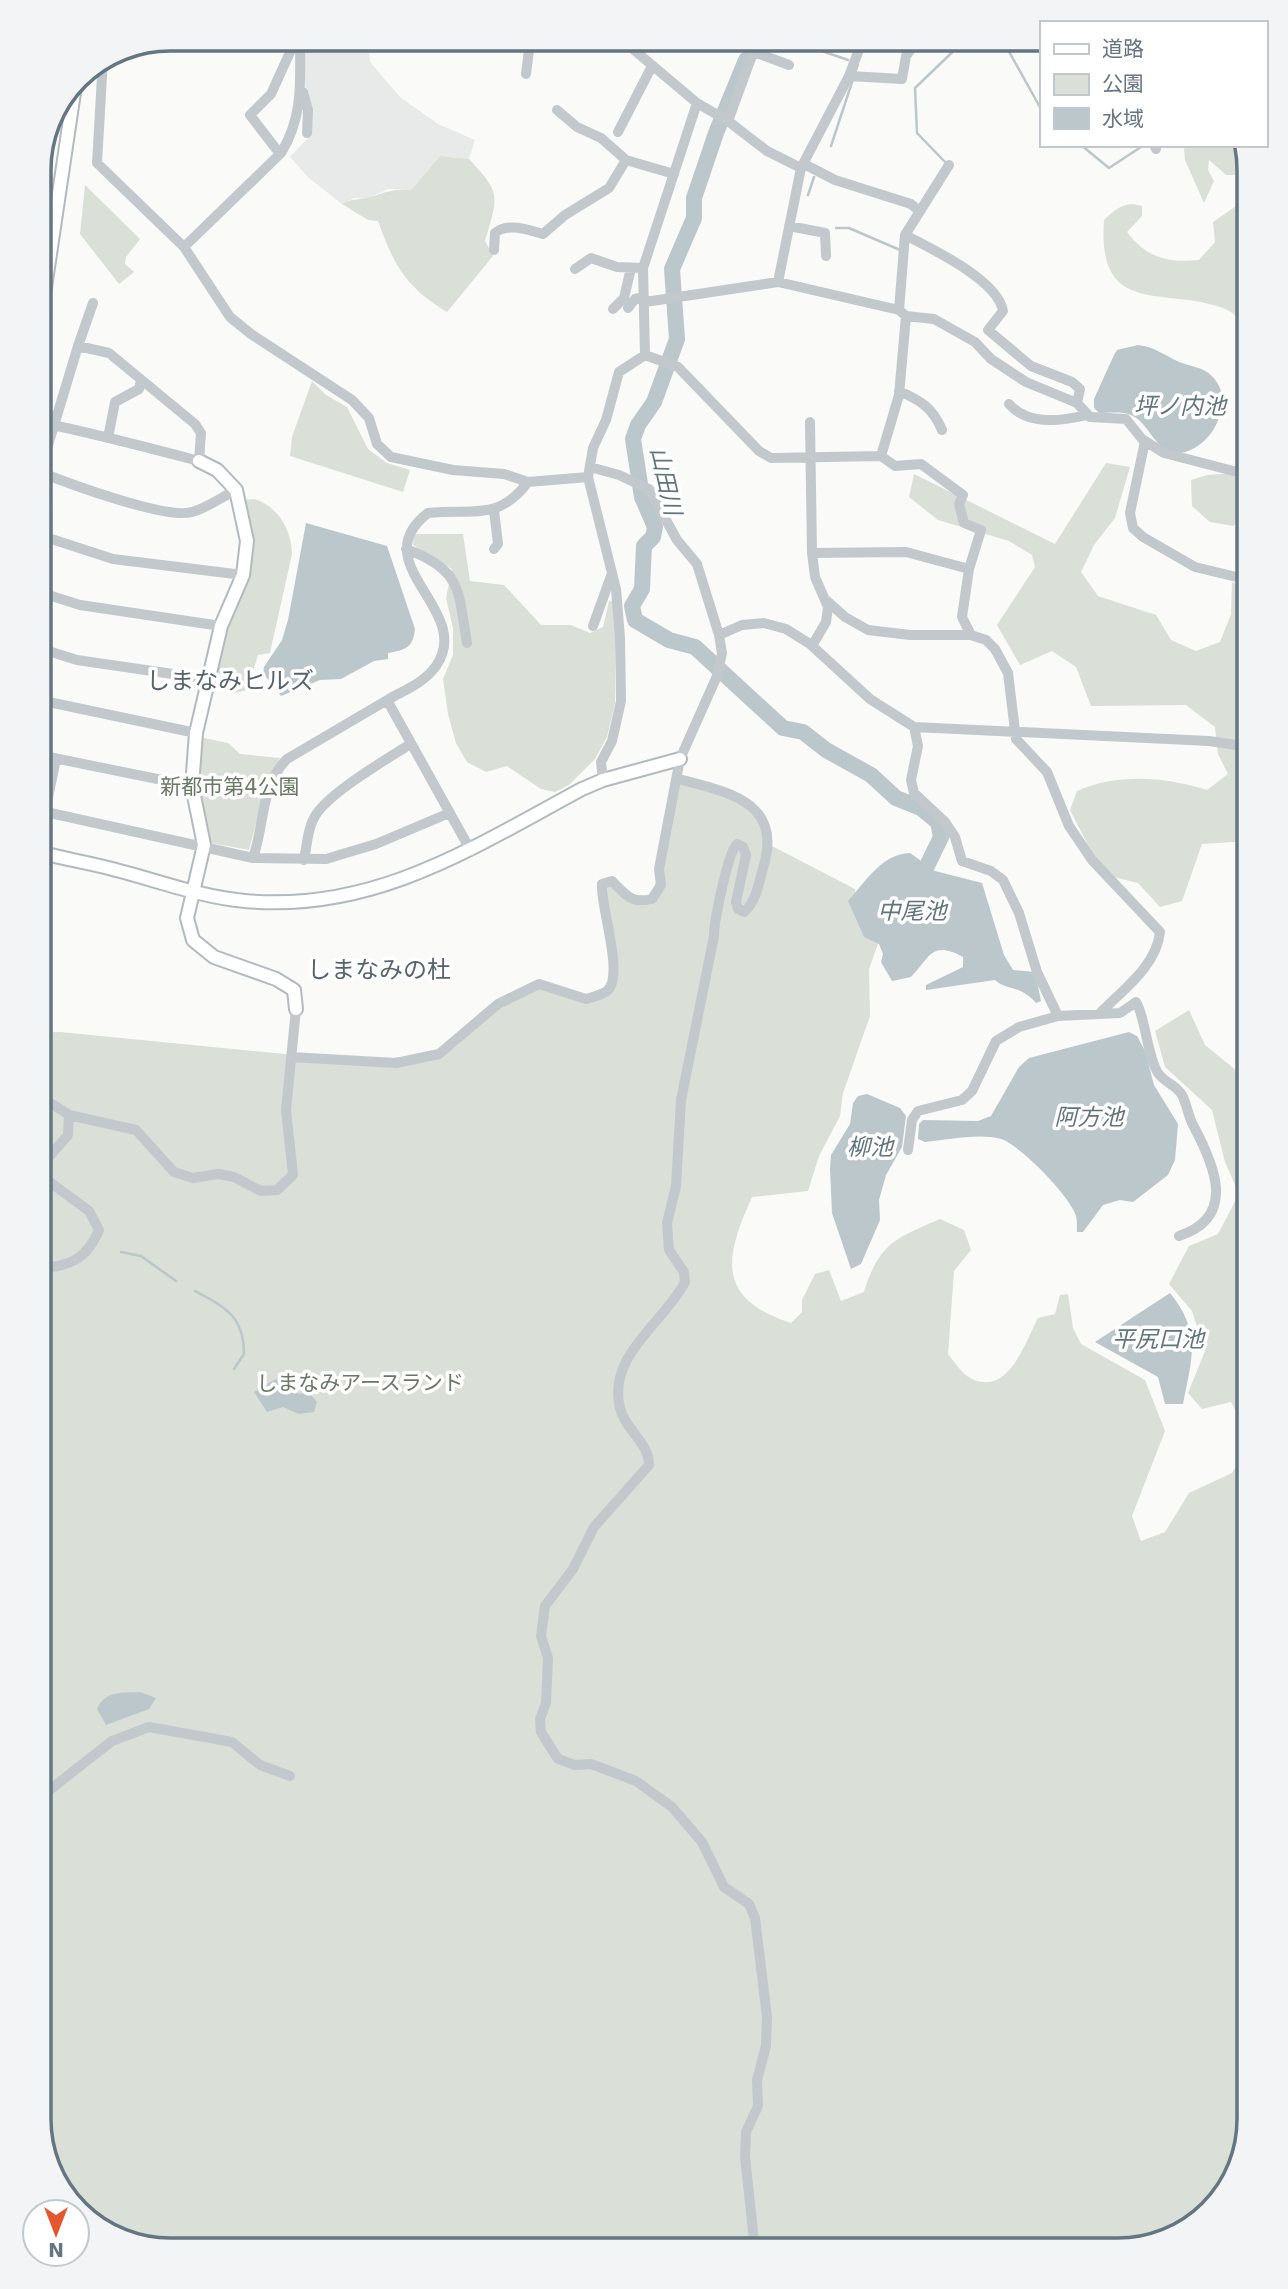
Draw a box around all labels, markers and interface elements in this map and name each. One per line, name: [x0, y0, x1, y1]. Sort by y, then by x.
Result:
legend: [1040, 21, 1267, 147]
text: 道路: [1102, 37, 1144, 61]
text: 公園: [1102, 72, 1144, 96]
text: 水域: [1102, 107, 1144, 131]
water label: 坪ノ内池: [1134, 393, 1228, 419]
water label: 山田川: [646, 444, 687, 520]
district label: しまなみヒルズ: [146, 667, 314, 695]
park label: 新都市第4公園: [160, 775, 300, 799]
water label: 中尾池: [878, 898, 949, 924]
district label: しまなみの杜: [307, 956, 451, 984]
water label: 阿方池: [1055, 1104, 1126, 1130]
water label: 柳池: [847, 1134, 895, 1160]
water label: 平尻口池: [1112, 1326, 1206, 1352]
park label: しまなみアースランド: [256, 1371, 464, 1395]
north arrow: [21, 2198, 91, 2268]
text: N: [48, 2239, 64, 2261]

